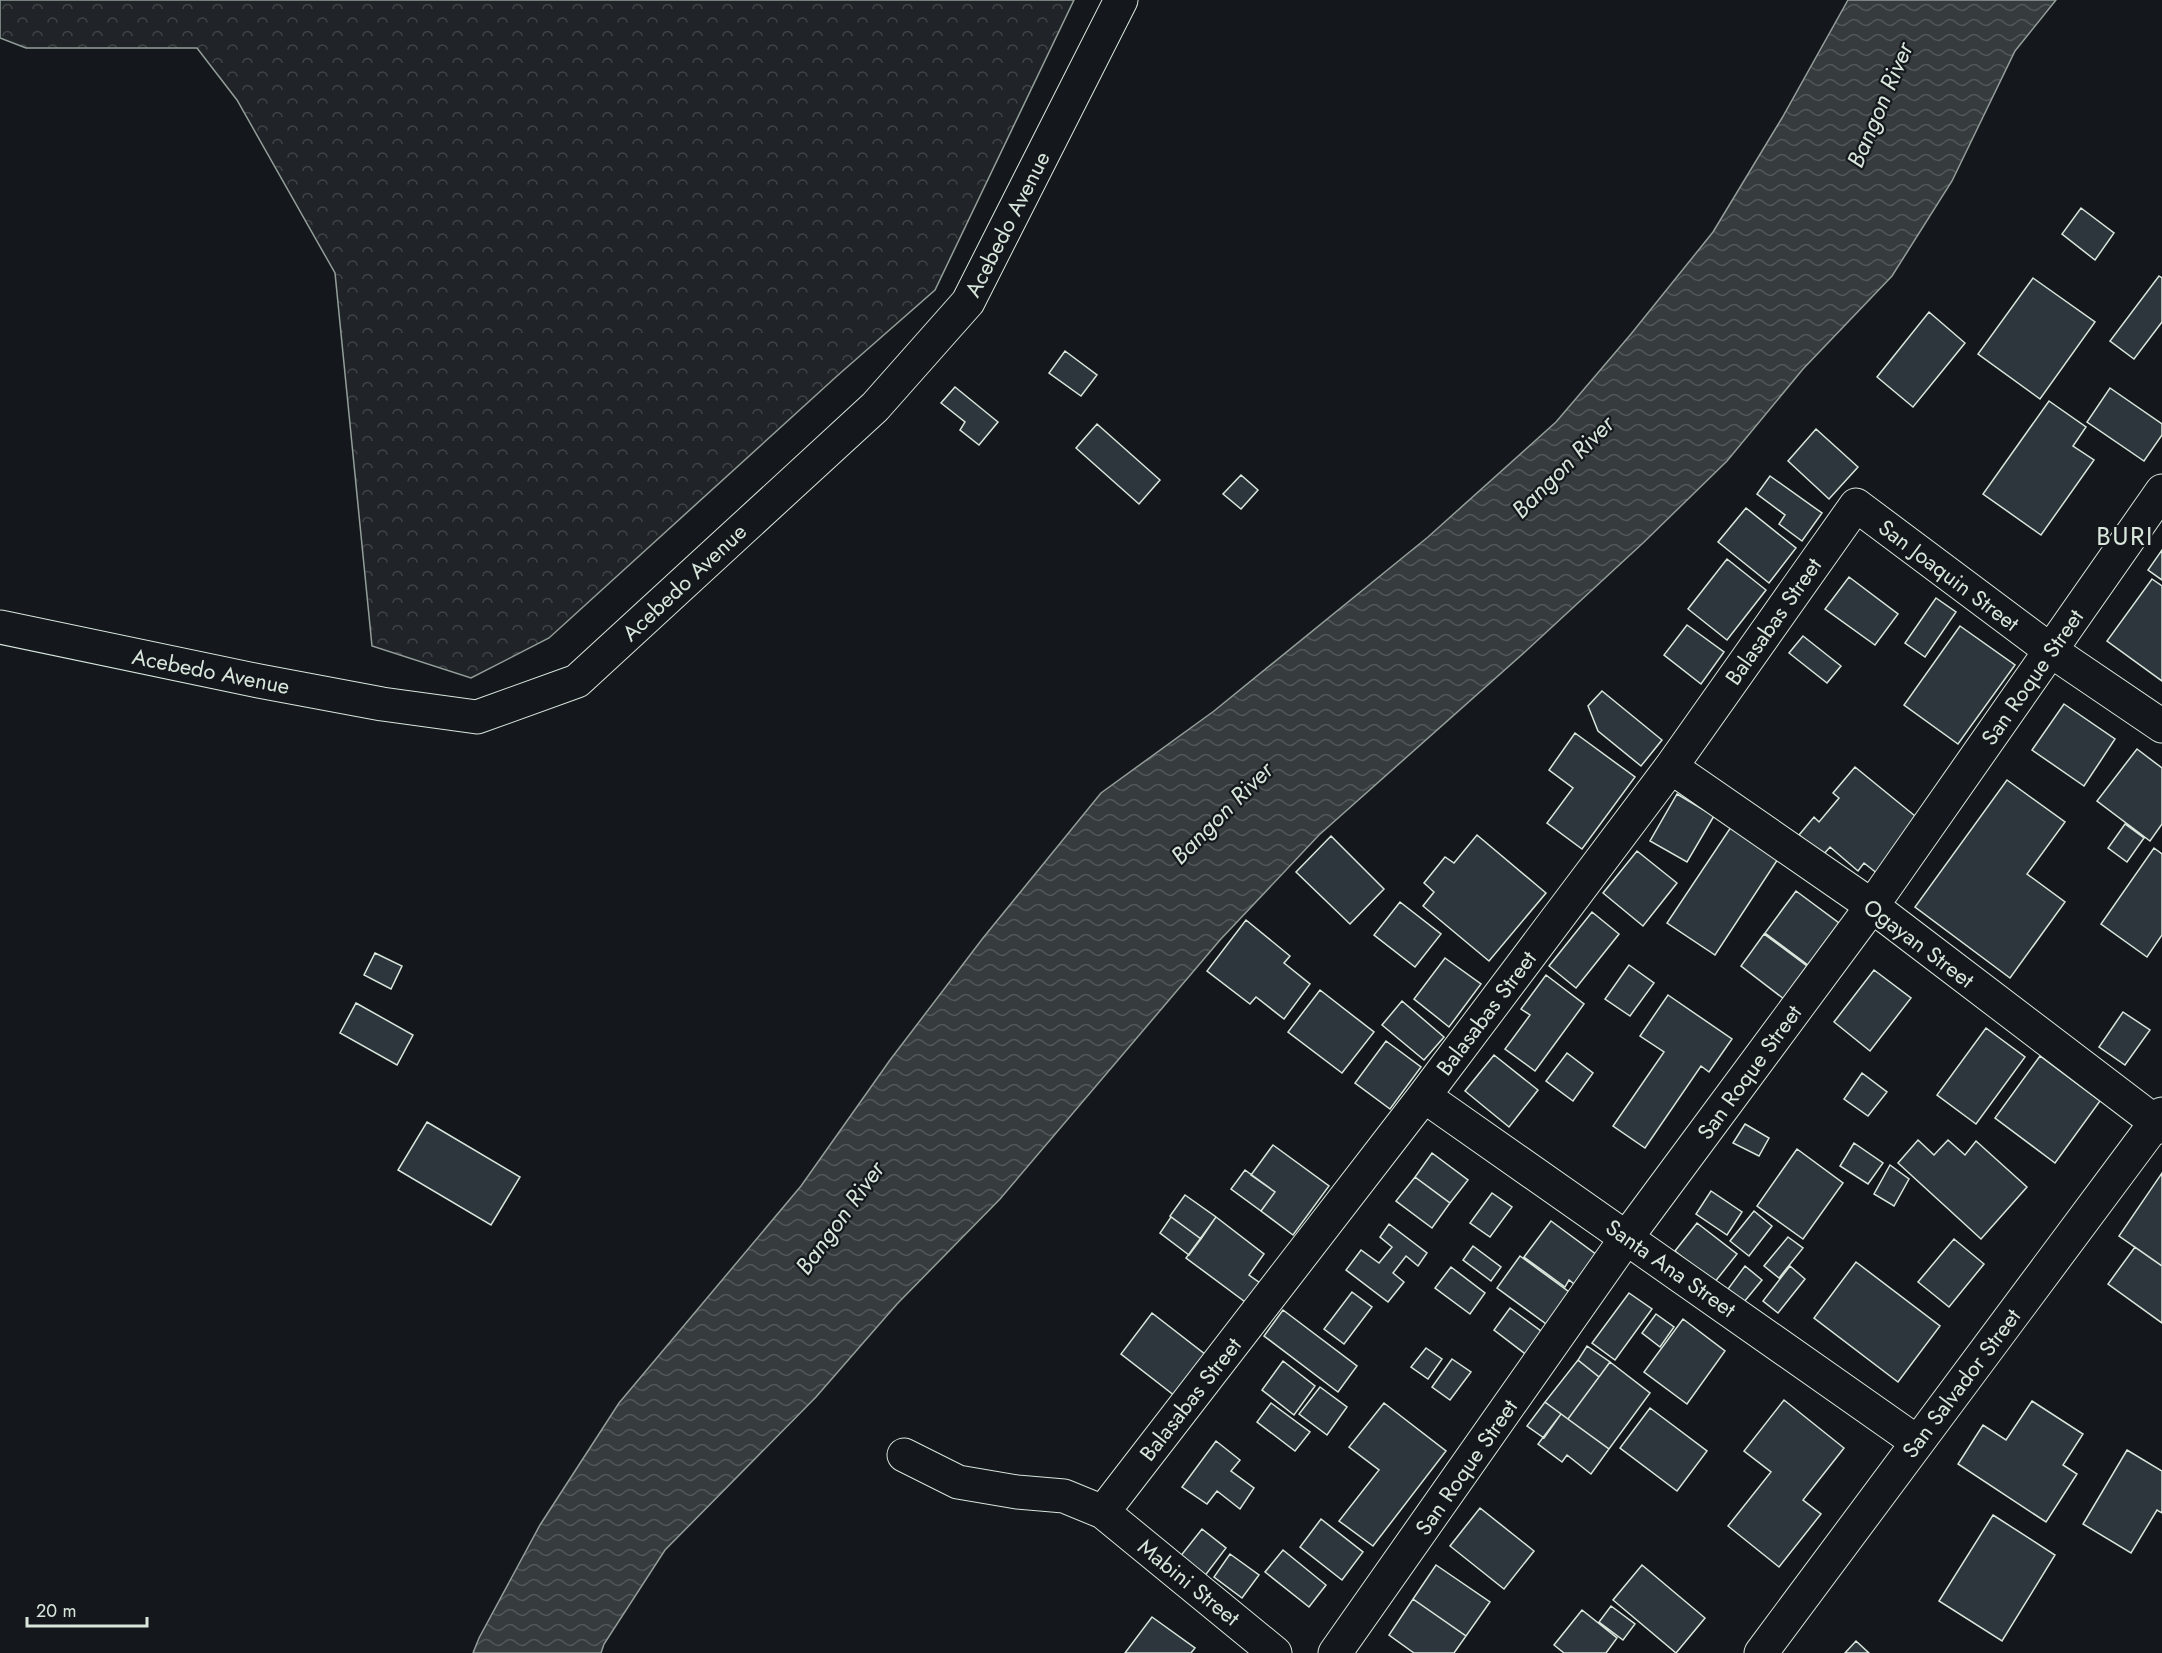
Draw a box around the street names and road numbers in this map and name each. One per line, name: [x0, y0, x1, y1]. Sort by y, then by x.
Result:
street label: Acebedo Avenue: [956, 145, 1058, 303]
street label: San Joaquin Street: [1872, 511, 2027, 639]
street label: Acebedo Avenue: [615, 516, 753, 648]
street label: Balasabas Street: [1717, 550, 1829, 691]
street label: San Roque Street: [1973, 602, 2091, 752]
street label: Acebedo Avenue: [129, 640, 293, 702]
street label: Ogayan Street: [1857, 891, 1982, 996]
street label: Balasabas Street: [1428, 943, 1544, 1082]
street label: San Roque Street: [1689, 997, 1809, 1146]
street label: Santa Ana Street: [1599, 1211, 1743, 1325]
street label: San Salvador Street: [1894, 1301, 2028, 1464]
street label: Balasabas Street: [1132, 1330, 1249, 1468]
street label: San Roque Street: [1407, 1392, 1525, 1542]
street label: Mabini Street: [1131, 1531, 1247, 1634]

